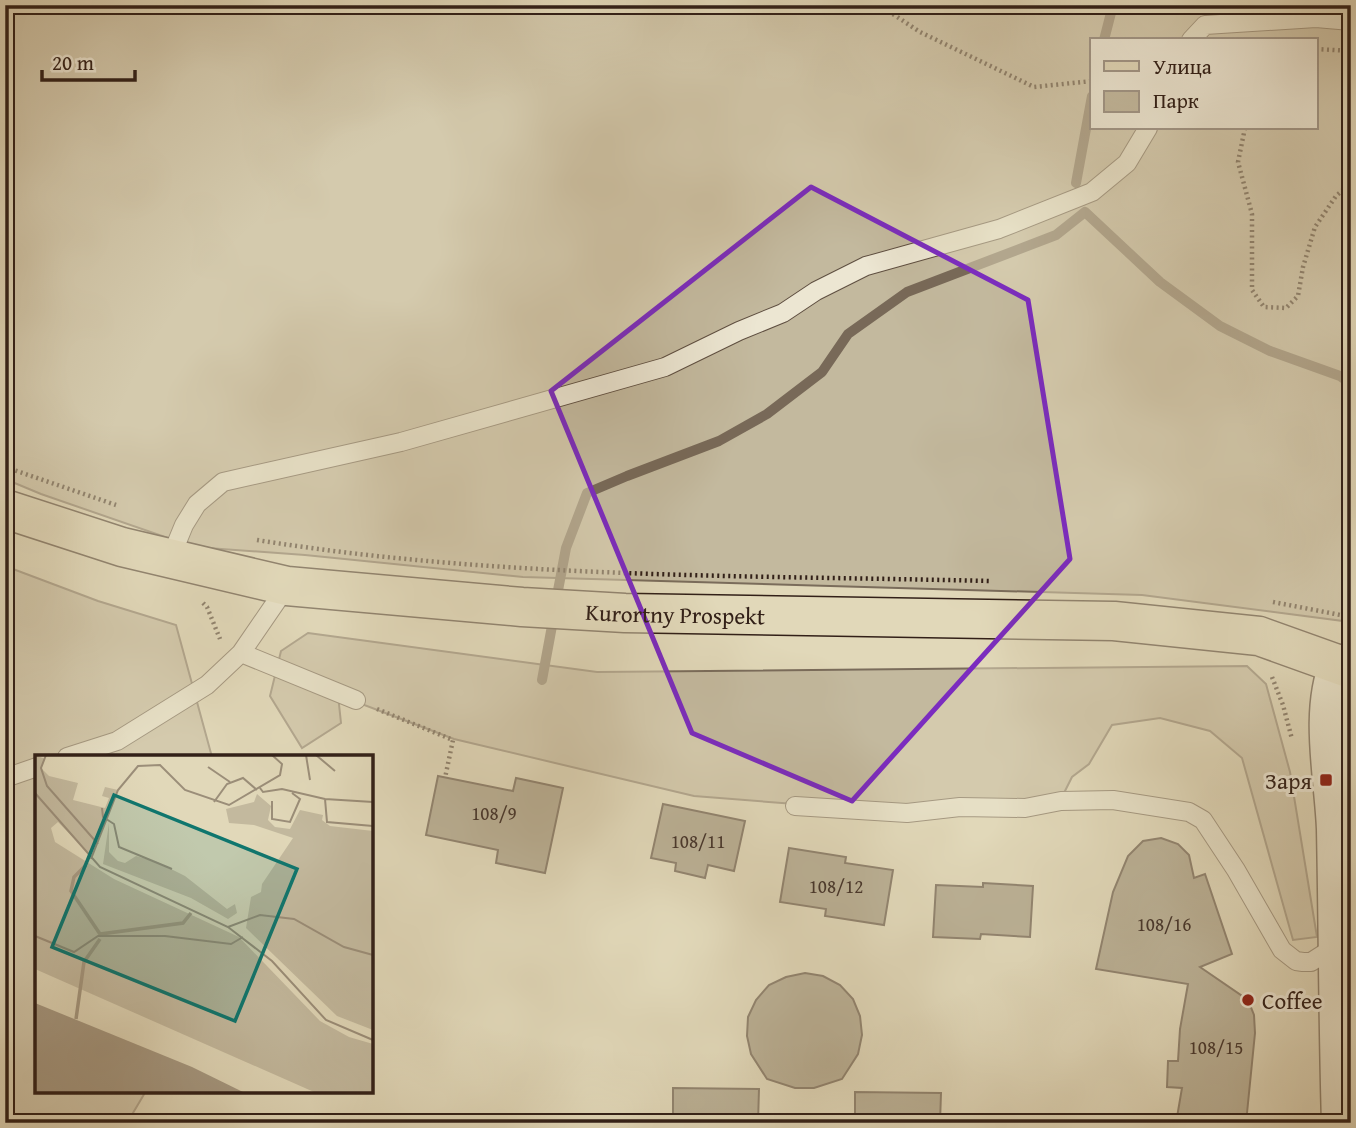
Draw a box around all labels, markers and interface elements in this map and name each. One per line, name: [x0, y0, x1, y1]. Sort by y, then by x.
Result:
scale bar: [42, 38, 135, 82]
legend: [1090, 38, 1318, 130]
text: 20 m: [52, 47, 94, 78]
text: Улица: [1153, 51, 1212, 82]
text: Парк: [1153, 85, 1199, 116]
street label: Kurortny Prospekt: [585, 594, 765, 632]
inset map: [35, 755, 373, 1093]
place label: Заря: [1265, 764, 1312, 797]
marker: Заря: [1318, 772, 1334, 788]
house number: 108/9: [471, 799, 517, 827]
house number: 108/11: [671, 827, 725, 855]
house number: 108/12: [809, 872, 863, 900]
house number: 108/16: [1137, 910, 1191, 938]
place label: Coffee: [1262, 984, 1323, 1017]
marker: Coffee: [1240, 992, 1256, 1008]
house number: 108/15: [1189, 1033, 1243, 1061]

